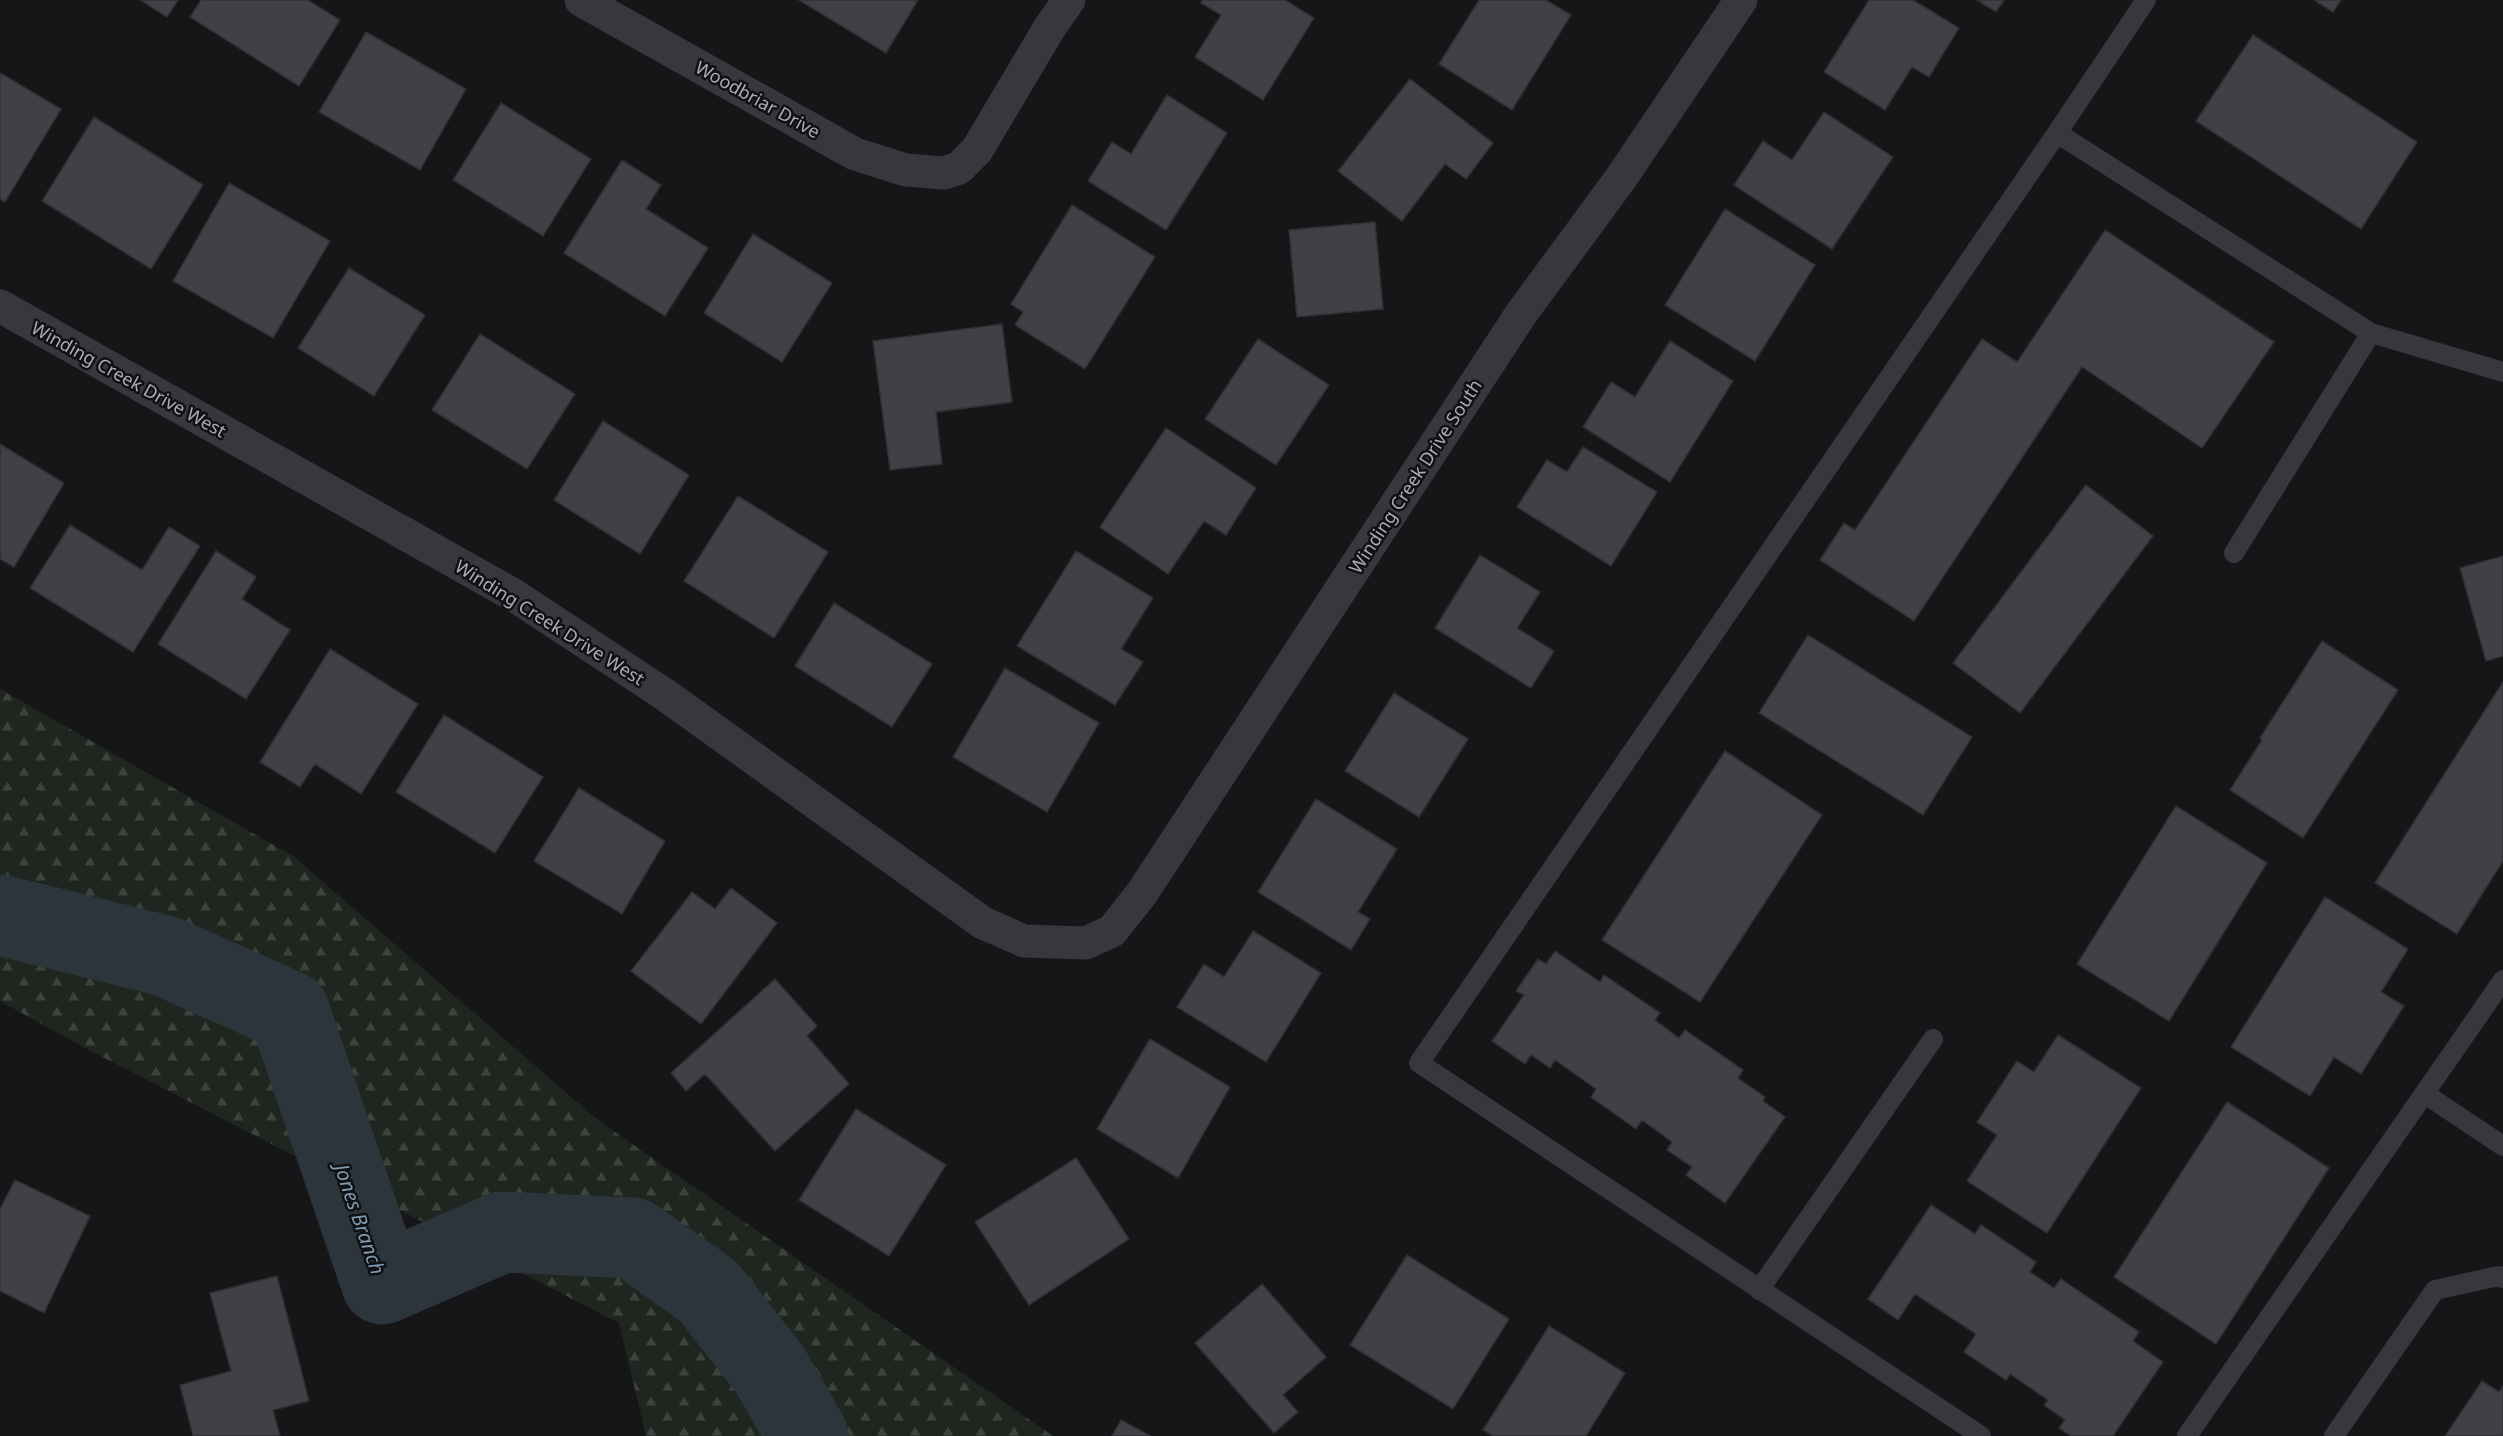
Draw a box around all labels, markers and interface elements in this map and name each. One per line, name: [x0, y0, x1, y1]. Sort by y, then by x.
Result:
street label: Woodbriar Drive: [691, 55, 825, 143]
street label: Winding Creek Drive West: [27, 315, 231, 443]
street label: Winding Creek Drive South: [1343, 374, 1487, 578]
street label: Winding Creek Drive West: [451, 554, 650, 690]
water label: Jones Branch: [327, 1156, 392, 1278]

